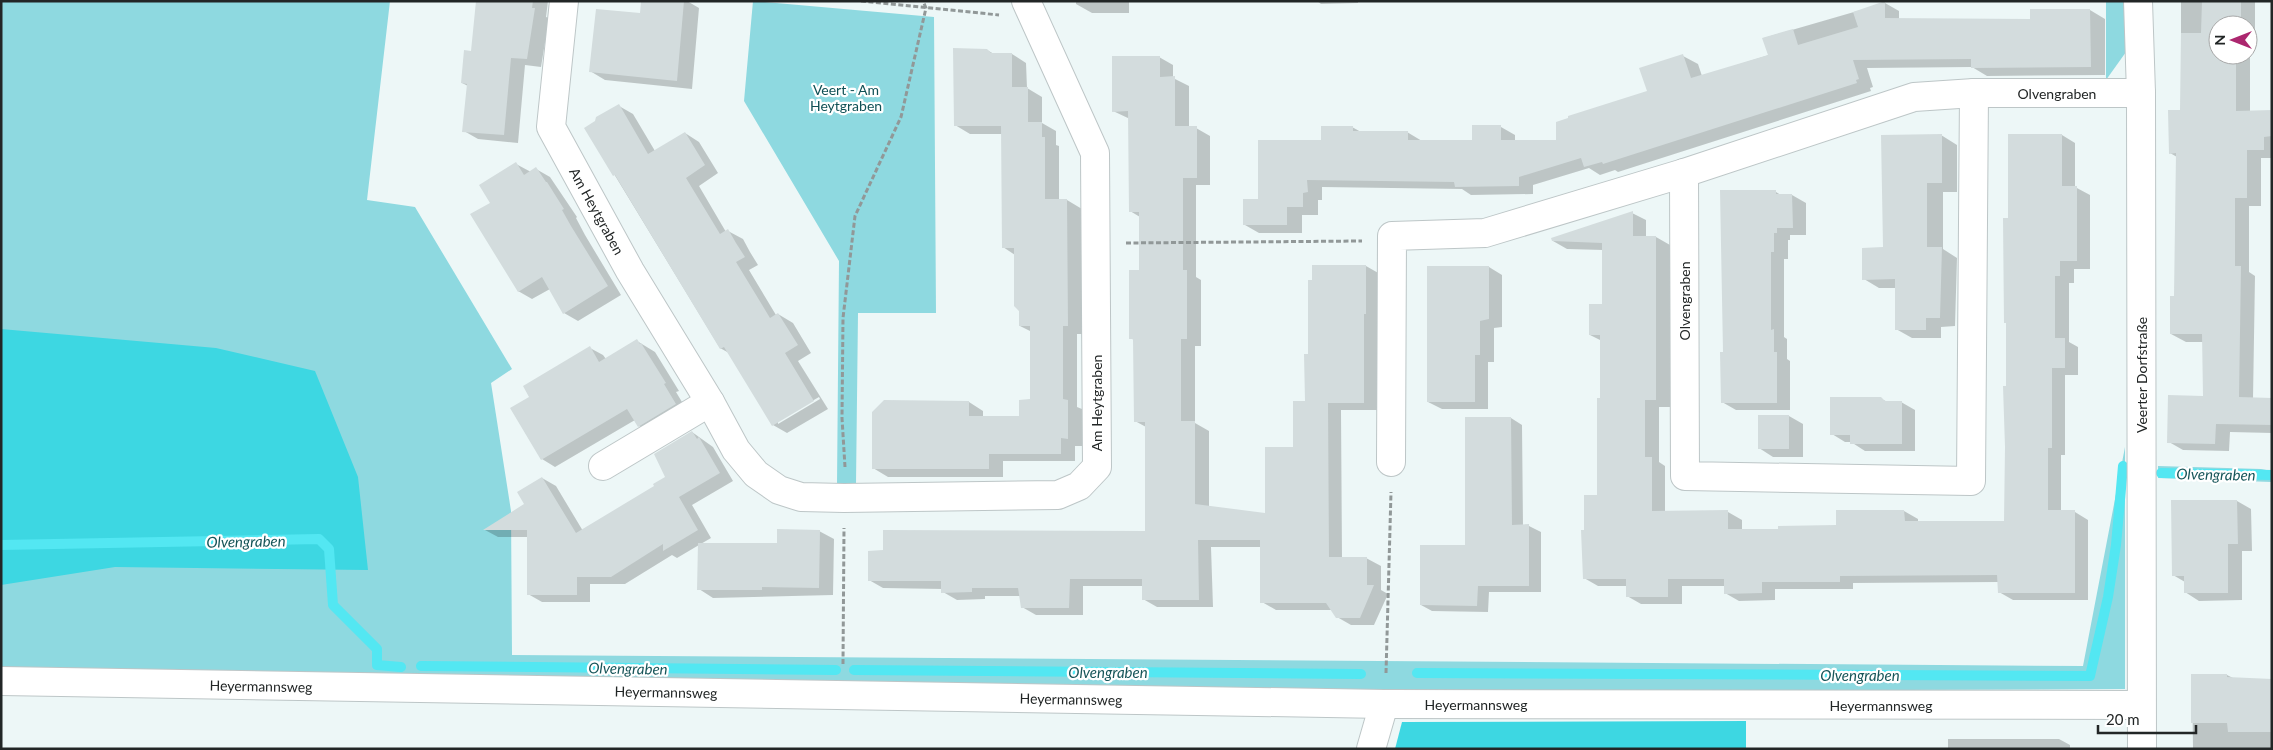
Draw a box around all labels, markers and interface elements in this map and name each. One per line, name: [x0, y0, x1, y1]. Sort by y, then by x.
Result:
north arrow: [2208, 15, 2258, 65]
text: N: [2211, 35, 2228, 45]
park label: Veert - Am Heytgraben: [810, 81, 882, 114]
street label: Olvengraben: [2018, 85, 2096, 102]
street label: Am Heytgraben: [566, 165, 628, 257]
street label: Olvengraben: [1676, 262, 1693, 340]
street label: Veerter Dorfstraße: [2133, 317, 2150, 433]
street label: Am Heytgraben: [1088, 355, 1105, 451]
water label: Olvengraben: [2176, 464, 2256, 484]
water label: Olvengraben: [206, 531, 286, 551]
water label: Olvengraben: [588, 658, 668, 678]
water label: Olvengraben: [1068, 663, 1148, 681]
water label: Olvengraben: [1820, 666, 1900, 684]
street label: Heyermannsweg: [209, 677, 313, 695]
street label: Heyermannsweg: [614, 683, 718, 701]
street label: Heyermannsweg: [1019, 690, 1123, 708]
street label: Heyermannsweg: [1425, 696, 1527, 713]
street label: Heyermannsweg: [1830, 697, 1932, 714]
scale bar: [2098, 702, 2196, 734]
text: 20 m: [2106, 710, 2140, 728]

